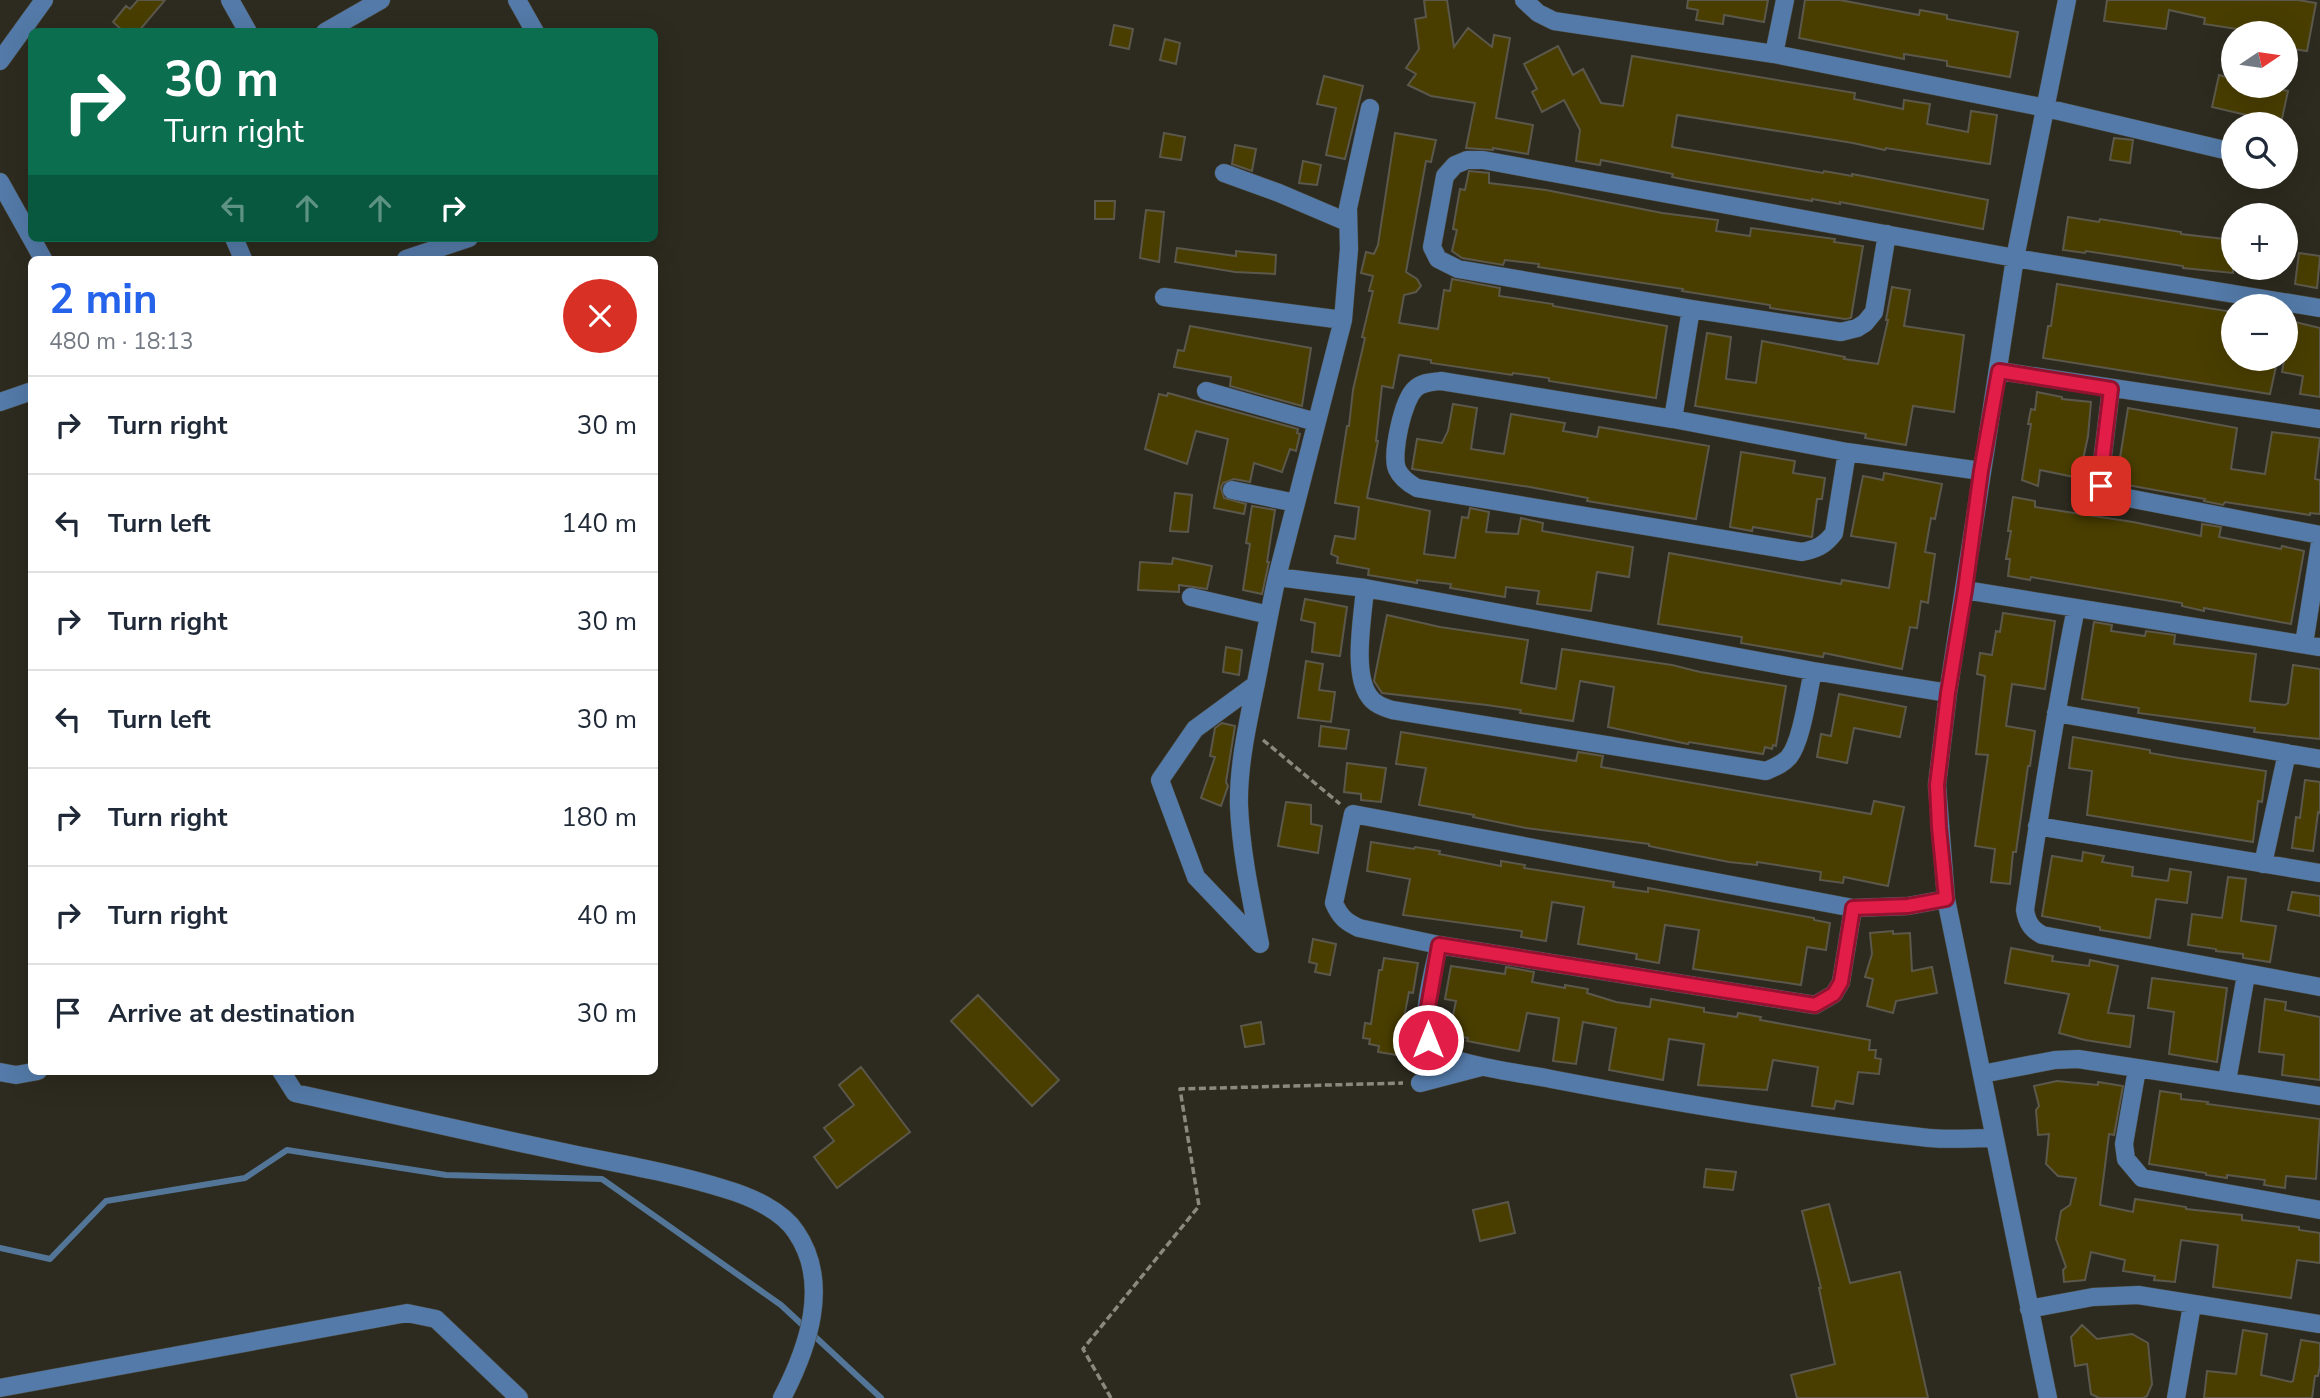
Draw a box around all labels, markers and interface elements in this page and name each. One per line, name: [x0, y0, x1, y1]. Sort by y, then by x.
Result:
north arrow: [2221, 21, 2298, 98]
map controls: [2221, 21, 2298, 371]
text: 30 m: [164, 46, 279, 113]
icon: right: [49, 56, 140, 147]
text: Turn right: [164, 110, 304, 153]
button: search: [2221, 112, 2298, 189]
icon: left: [215, 189, 253, 227]
icon: ahead: [288, 189, 326, 227]
icon: ahead: [361, 189, 399, 227]
icon: right: [434, 189, 472, 227]
button: +: [2221, 203, 2298, 280]
text: 2 min: [49, 271, 158, 328]
button: close: [563, 279, 637, 353]
button: −: [2221, 294, 2298, 371]
text: 480 m · 18:13: [49, 326, 194, 357]
icon: right: [49, 406, 87, 444]
text: Turn right: [108, 408, 227, 443]
text: 30 m: [577, 408, 637, 443]
pin: [2071, 456, 2131, 516]
icon: arrive: [2082, 467, 2120, 505]
icon: left: [49, 504, 87, 542]
text: Turn left: [108, 506, 211, 541]
text: 140 m: [561, 506, 637, 541]
icon: right: [49, 602, 87, 640]
text: Turn right: [108, 604, 227, 639]
text: 30 m: [577, 604, 637, 639]
icon: left: [49, 700, 87, 738]
text: Turn left: [108, 702, 211, 737]
text: 30 m: [577, 702, 637, 737]
icon: right: [49, 798, 87, 836]
text: Turn right: [108, 800, 227, 835]
text: 180 m: [561, 800, 637, 835]
icon: right: [49, 896, 87, 934]
text: Turn right: [108, 898, 227, 933]
text: 40 m: [577, 898, 637, 933]
icon: arrive: [49, 994, 87, 1032]
text: Arrive at destination: [108, 996, 355, 1031]
text: 30 m: [577, 996, 637, 1031]
position arrow: [1391, 1003, 1465, 1077]

